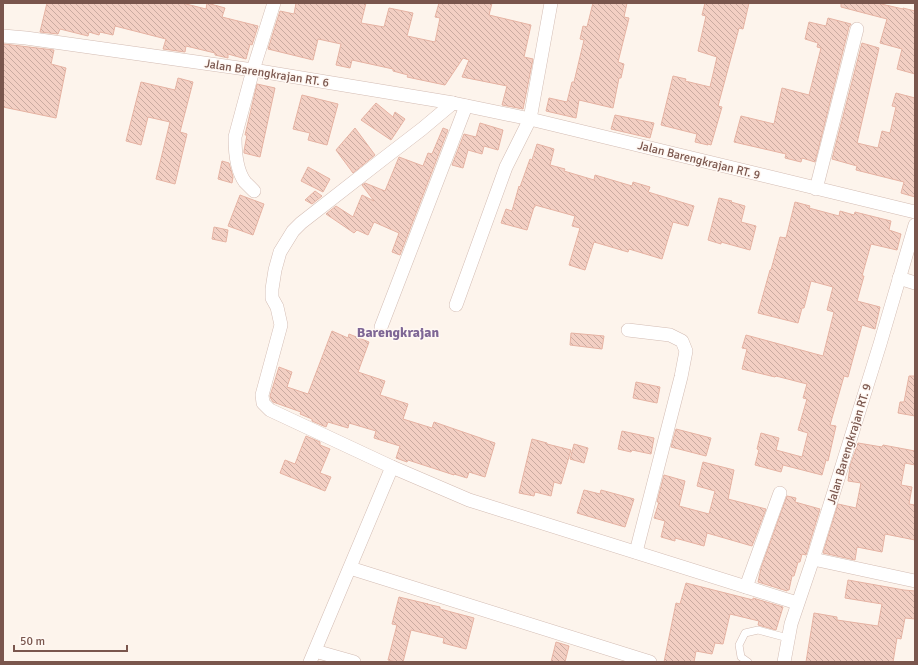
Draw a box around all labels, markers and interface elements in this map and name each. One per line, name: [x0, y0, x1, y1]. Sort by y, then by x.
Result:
street label: Jalan Barengkrajan RT. 6: [204, 56, 330, 91]
street label: Jalan Barengkrajan RT. 9: [636, 138, 762, 183]
district label: Barengkrajan: [357, 324, 440, 341]
street label: Jalan Barengkrajan RT. 9: [824, 382, 875, 506]
scale bar: [14, 627, 127, 653]
text: 50 m: [20, 634, 45, 649]

